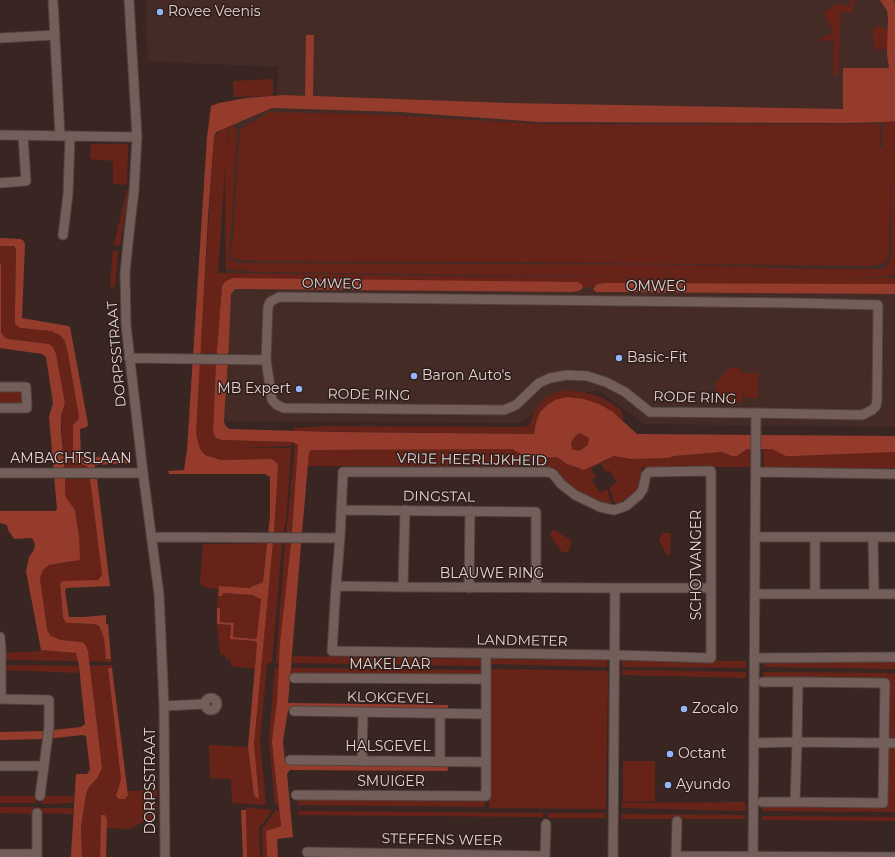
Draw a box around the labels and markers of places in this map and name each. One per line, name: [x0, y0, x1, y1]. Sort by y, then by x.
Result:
place label: Rovee Veenis: [168, 4, 261, 20]
marker: Rovee Veenis: [155, 7, 165, 17]
place label: Basic-Fit: [627, 350, 688, 366]
marker: Basic-Fit: [614, 353, 624, 363]
place label: Baron Auto's: [422, 368, 511, 384]
marker: Baron Auto's: [409, 371, 419, 381]
place label: MB Expert: [217, 381, 291, 397]
marker: MB Expert: [294, 384, 304, 394]
place label: Zocalo: [692, 701, 738, 717]
marker: Zocalo: [679, 704, 689, 714]
place label: Octant: [678, 746, 727, 762]
marker: Octant: [665, 749, 675, 759]
place label: Ayundo: [676, 777, 730, 793]
marker: Ayundo: [663, 780, 673, 790]

